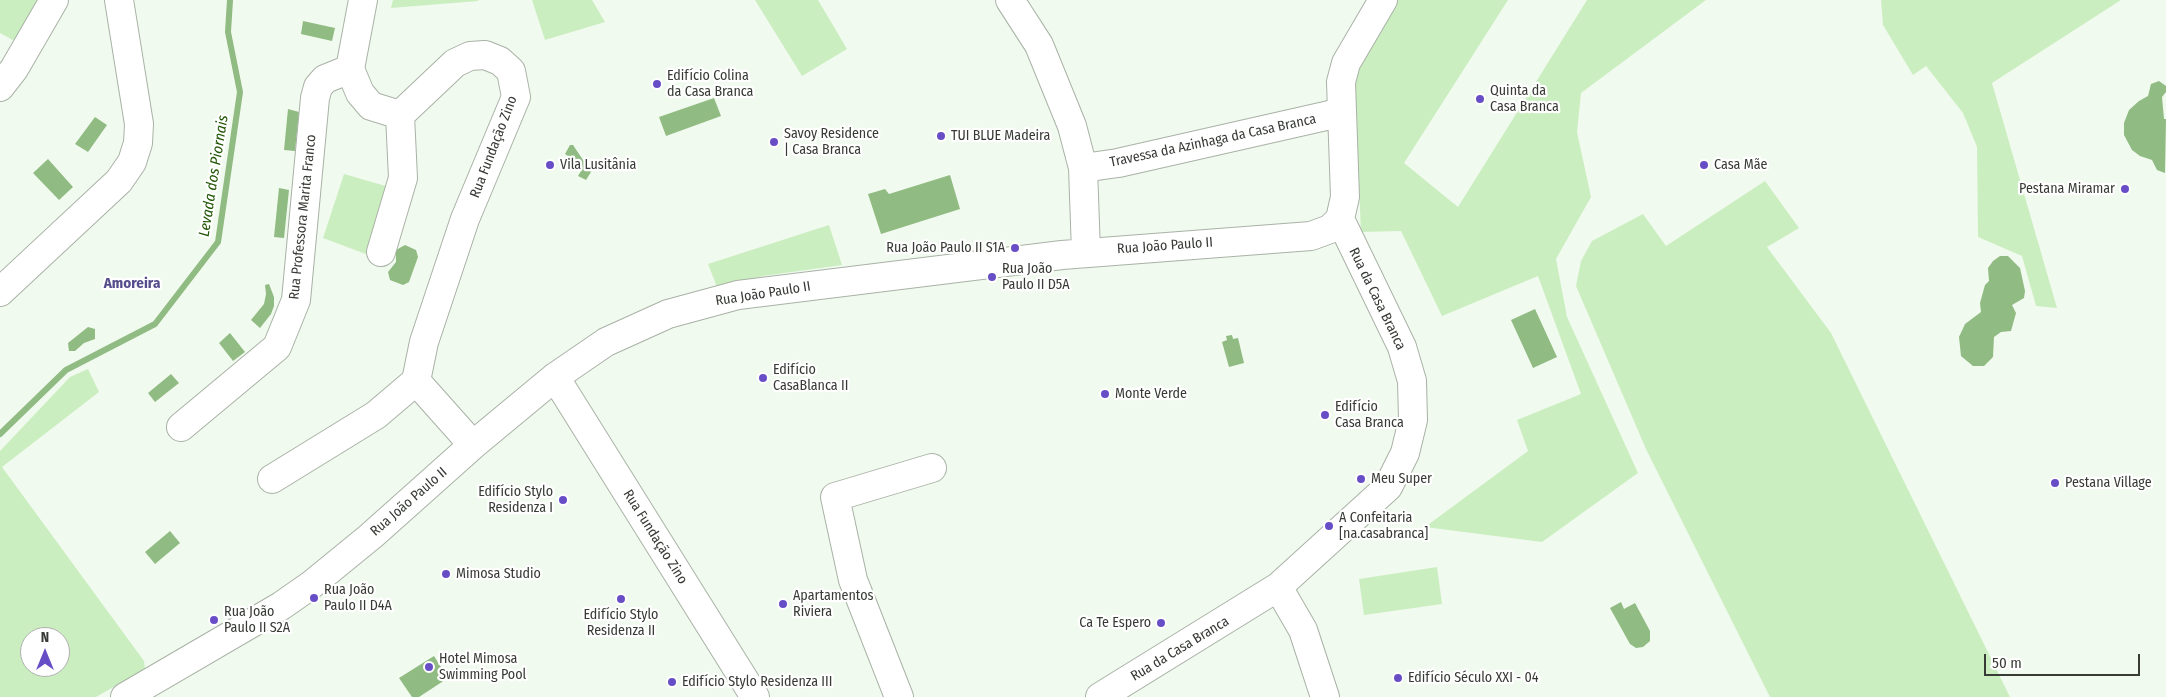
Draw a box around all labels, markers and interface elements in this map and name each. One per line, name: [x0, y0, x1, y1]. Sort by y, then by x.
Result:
place label: Edifício Colina da Casa Branca: [667, 68, 753, 100]
marker: Edifício Colina da Casa Branca: [651, 78, 663, 90]
place label: Quinta da Casa Branca: [1490, 83, 1559, 115]
marker: Quinta da Casa Branca: [1474, 93, 1486, 105]
street label: Rua Fundação Zino: [467, 94, 521, 200]
street label: Travessa da Azinhaga da Casa Branca: [1108, 111, 1318, 171]
water label: Levada dos Piornais: [196, 114, 232, 238]
place label: Savoy Residence | Casa Branca: [784, 126, 879, 158]
place label: TUI BLUE Madeira: [951, 128, 1050, 144]
marker: TUI BLUE Madeira: [935, 130, 947, 142]
street label: Rua Professora Marita Franco: [286, 134, 320, 300]
marker: Savoy Residence | Casa Branca: [768, 136, 780, 148]
place label: Vila Lusitânia: [560, 157, 636, 173]
place label: Casa Mãe: [1714, 157, 1767, 173]
marker: Vila Lusitânia: [544, 159, 556, 171]
marker: Casa Mãe: [1698, 159, 1710, 171]
place label: Pestana Miramar: [2019, 181, 2115, 197]
marker: Pestana Miramar: [2119, 183, 2131, 195]
street label: Rua João Paulo II: [1116, 234, 1214, 258]
place label: Rua João Paulo II S1A: [886, 240, 1005, 256]
marker: Rua João Paulo II S1A: [1009, 242, 1021, 254]
street label: Rua da Casa Branca: [1345, 245, 1409, 353]
place label: Rua João Paulo II D5A: [1002, 261, 1070, 294]
marker: Rua João Paulo II D5A: [986, 271, 998, 283]
district label: Amoreira: [104, 275, 160, 293]
street label: Rua João Paulo II: [714, 278, 812, 310]
place label: Edifício CasaBlanca II: [773, 362, 848, 394]
marker: Edifício CasaBlanca II: [757, 372, 769, 384]
place label: Monte Verde: [1115, 386, 1187, 402]
marker: Monte Verde: [1099, 388, 1111, 400]
place label: Edifício Casa Branca: [1335, 399, 1404, 432]
marker: Edifício Casa Branca: [1319, 409, 1331, 421]
street label: Rua João Paulo II: [367, 464, 451, 540]
place label: Meu Super: [1371, 471, 1432, 487]
marker: Meu Super: [1355, 473, 1367, 485]
place label: Pestana Village: [2065, 475, 2152, 491]
marker: Pestana Village: [2049, 477, 2061, 489]
place label: Edifício Stylo Residenza I: [478, 484, 553, 516]
street label: Rua Fundação Zino: [619, 487, 691, 587]
marker: Edifício Stylo Residenza I: [557, 494, 569, 506]
place label: A Confeitaria [na.casabranca]: [1339, 510, 1428, 542]
marker: A Confeitaria [na.casabranca]: [1323, 520, 1335, 532]
place label: Mimosa Studio: [456, 566, 541, 582]
marker: Mimosa Studio: [440, 568, 452, 580]
place label: Rua João Paulo II D4A: [324, 582, 392, 614]
place label: Apartamentos Riviera: [793, 588, 874, 620]
marker: Rua João Paulo II D4A: [308, 592, 320, 604]
marker: Edifício Stylo Residenza II: [615, 593, 627, 605]
marker: Apartamentos Riviera: [777, 598, 789, 610]
place label: Rua João Paulo II S2A: [224, 604, 290, 636]
place label: Edifício Stylo Residenza II: [584, 607, 658, 640]
street label: Rua da Casa Branca: [1128, 613, 1232, 685]
marker: Rua João Paulo II S2A: [208, 614, 220, 626]
place label: Ca Te Espero: [1079, 615, 1151, 631]
marker: Ca Te Espero: [1155, 617, 1167, 629]
north arrow: [20, 627, 70, 677]
text: N: [41, 629, 49, 646]
scale bar: [1986, 644, 2142, 676]
place label: Hotel Mimosa Swimming Pool: [439, 651, 526, 684]
text: 50 m: [1992, 654, 2022, 672]
marker: Hotel Mimosa Swimming Pool: [423, 661, 435, 673]
place label: Edifício Século XXI - 04: [1408, 670, 1539, 686]
marker: Edifício Século XXI - 04: [1392, 672, 1404, 684]
place label: Edifício Stylo Residenza III: [682, 674, 832, 690]
marker: Edifício Stylo Residenza III: [666, 676, 678, 688]

